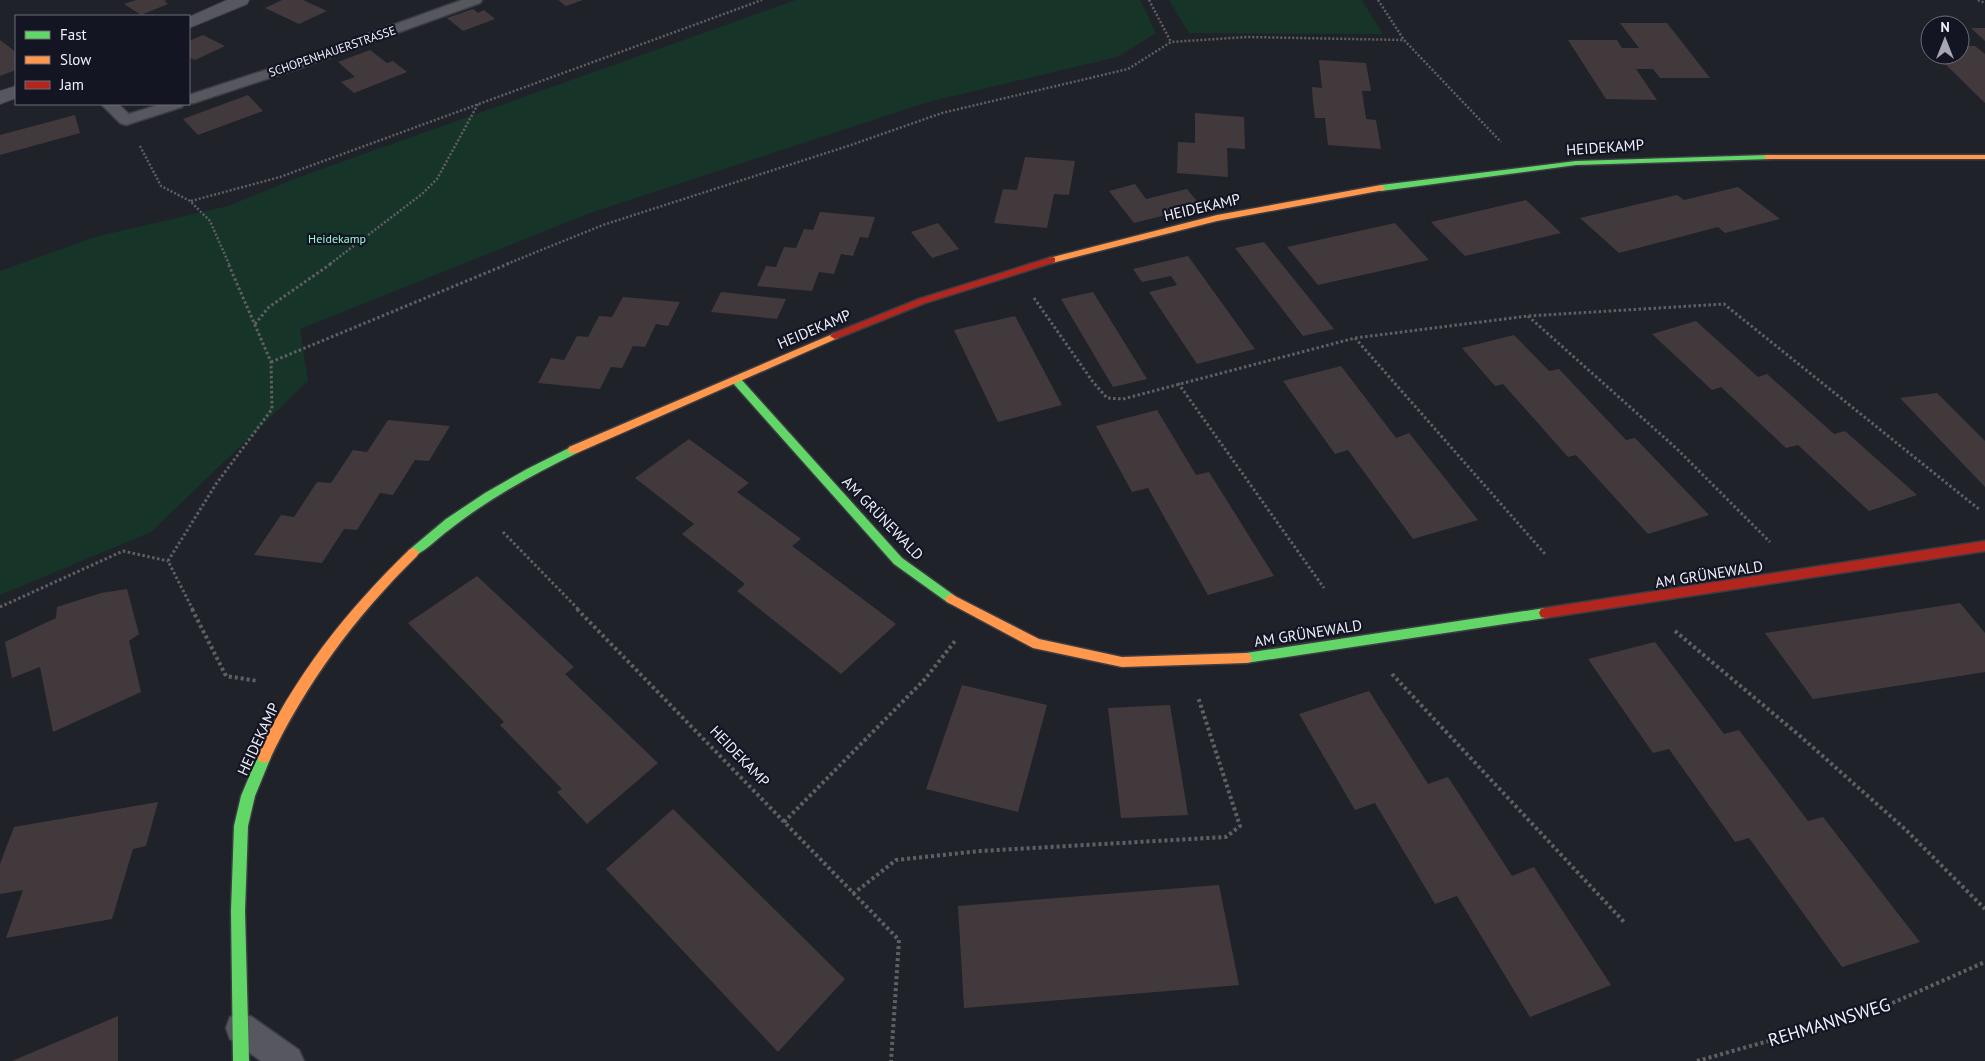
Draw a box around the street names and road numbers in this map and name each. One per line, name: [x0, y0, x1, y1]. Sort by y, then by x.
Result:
street label: SCHOPENHAUERSTRASSE: [267, 22, 397, 80]
street label: HEIDEKAMP: [1565, 135, 1645, 159]
street label: HEIDEKAMP: [1162, 189, 1242, 225]
street label: HEIDEKAMP: [774, 305, 854, 353]
street label: AM GRÜNEWALD: [838, 472, 928, 564]
street label: AM GRÜNEWALD: [1654, 556, 1764, 592]
street label: AM GRÜNEWALD: [1253, 615, 1363, 651]
street label: HEIDEKAMP: [233, 700, 283, 778]
street label: HEIDEKAMP: [706, 721, 774, 791]
street label: REHMANNSWEG: [1765, 992, 1893, 1052]

